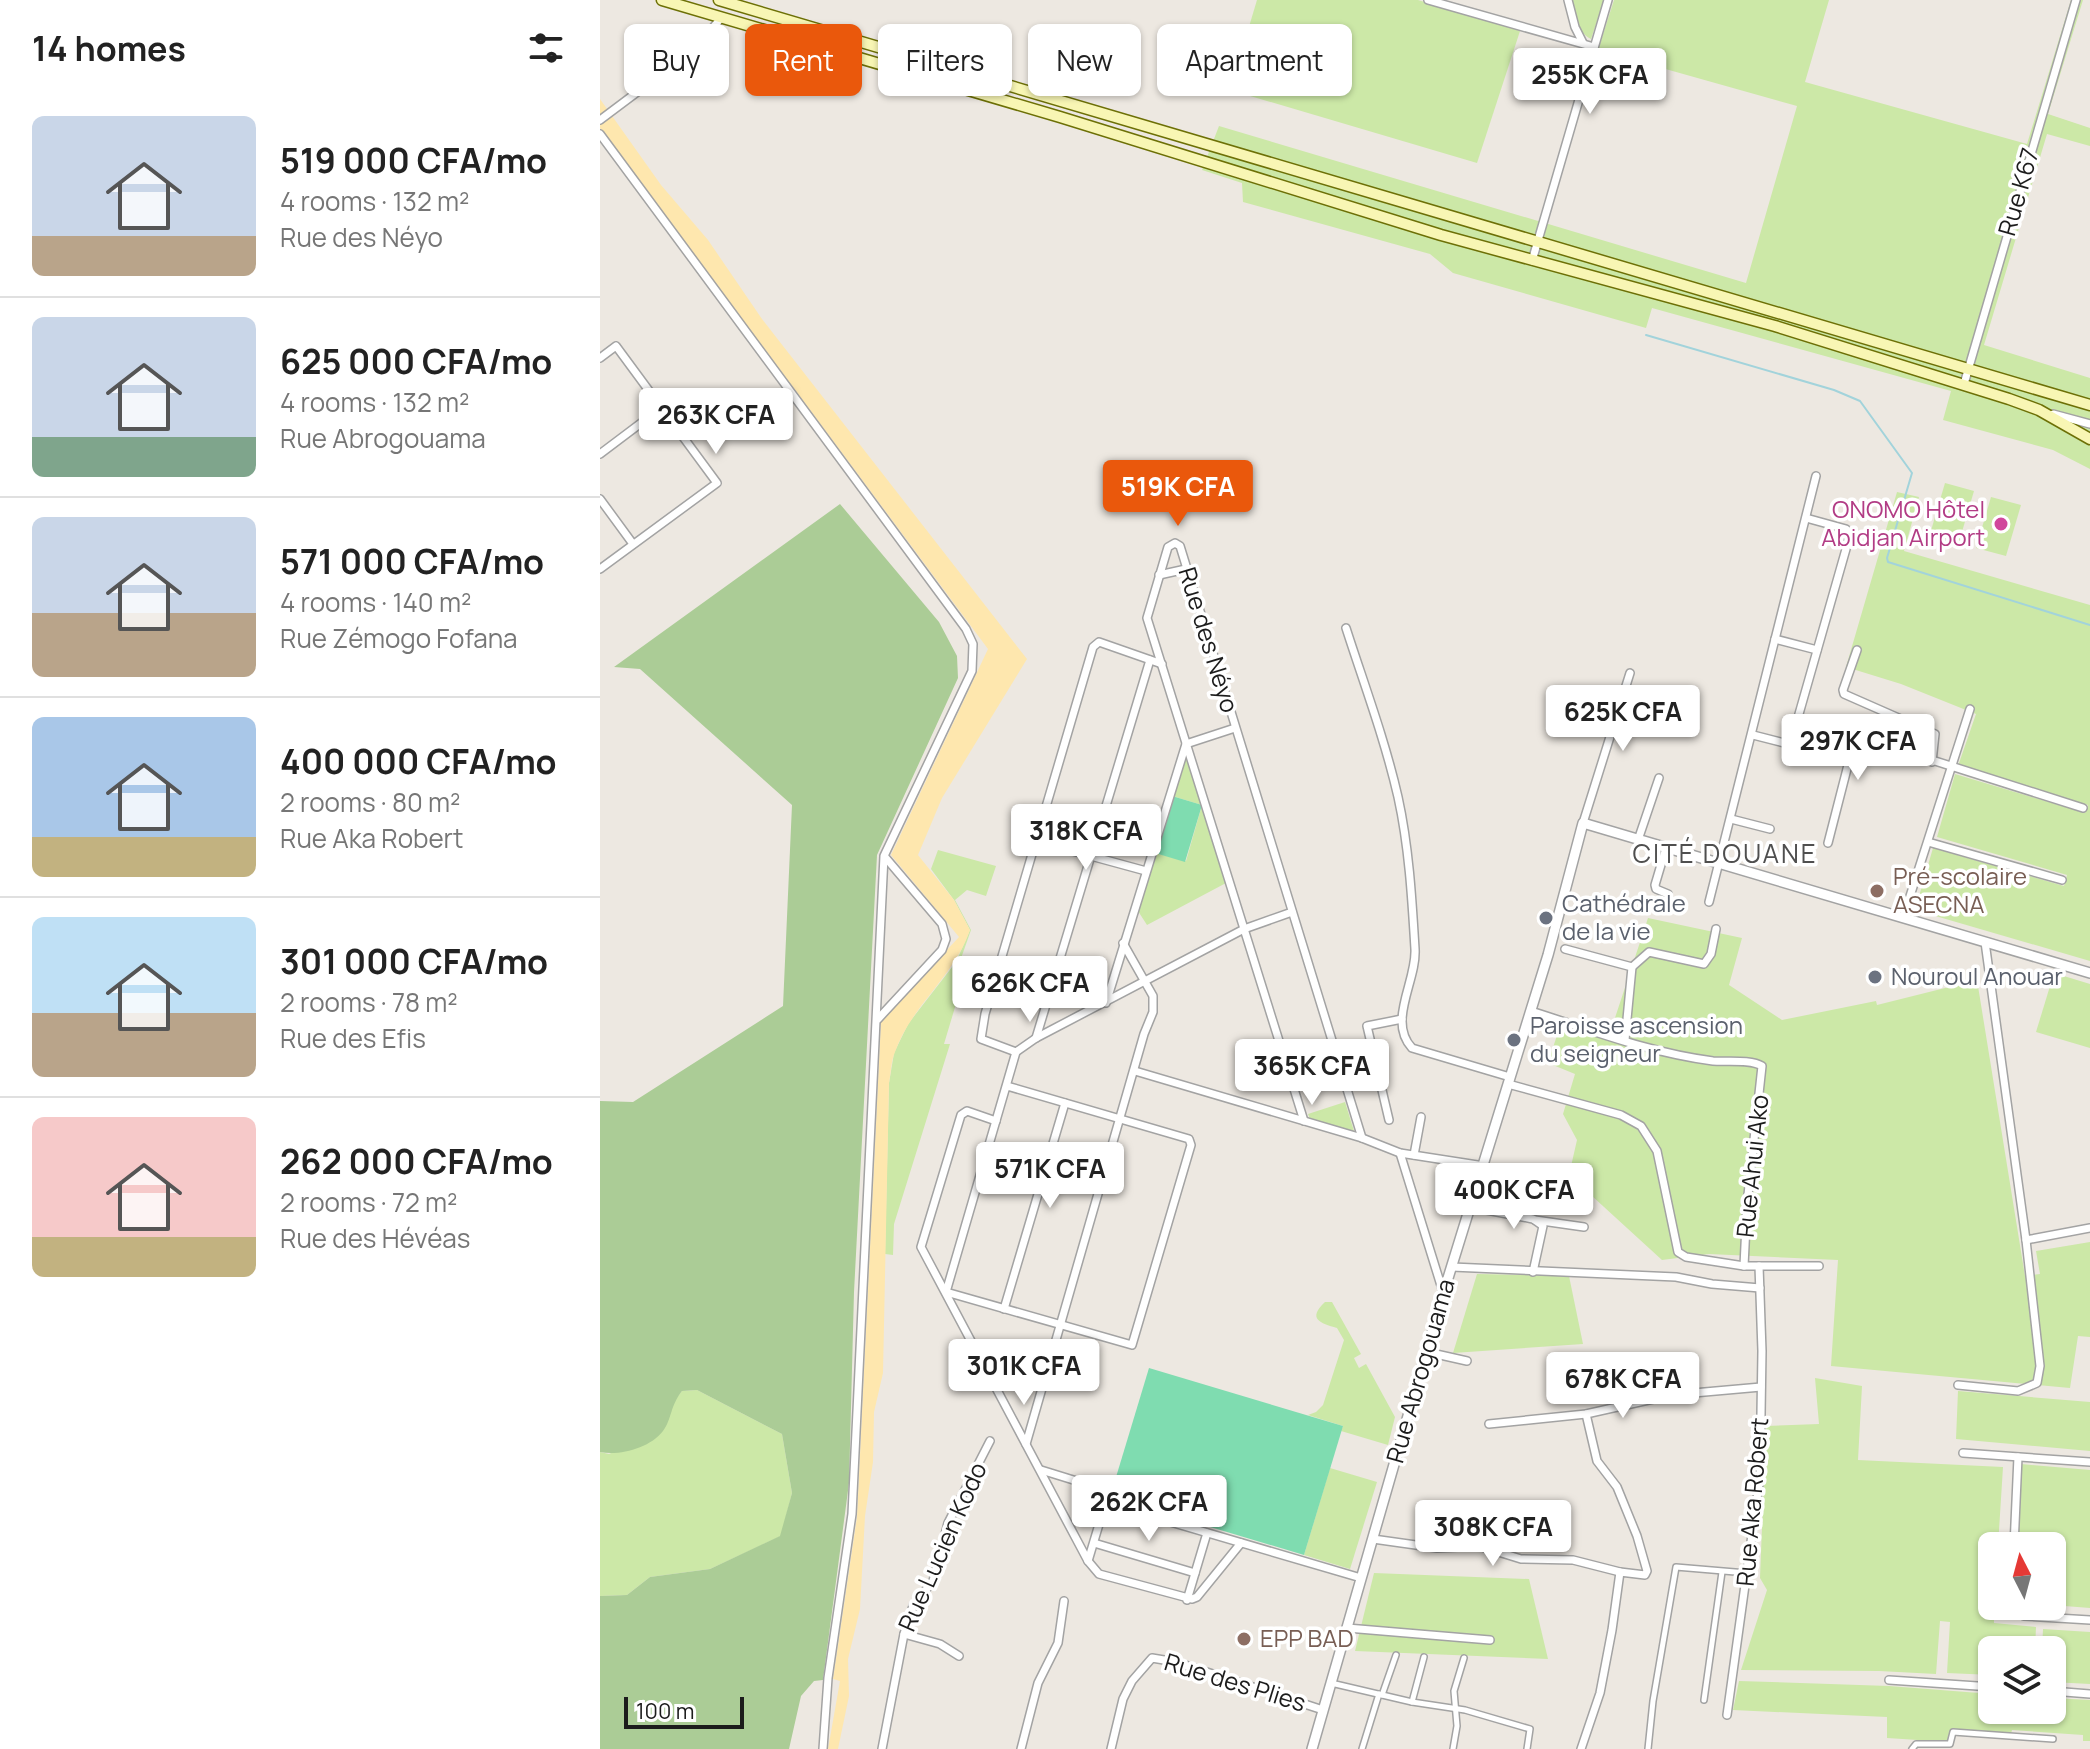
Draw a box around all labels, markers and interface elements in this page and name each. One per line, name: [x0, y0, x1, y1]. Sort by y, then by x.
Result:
chip: Buy: [624, 24, 729, 96]
chip: Rent: [745, 24, 862, 96]
chip: Filters: [878, 24, 1012, 96]
chip: New: [1028, 24, 1141, 96]
chip: Apartment: [1157, 24, 1352, 96]
text: 14 homes: [32, 25, 186, 71]
icon: filters: [524, 26, 568, 70]
pin: 255K CFA: [1507, 48, 1673, 116]
text: 255K CFA: [1531, 56, 1649, 92]
text: 519 000 CFA/mo: [280, 137, 547, 183]
street label: Rue K67: [1989, 144, 2046, 239]
icon: home: [96, 148, 192, 244]
text: 4 rooms · 132 m²: [280, 183, 469, 219]
text: Rue des Néyo: [280, 219, 443, 255]
text: 625 000 CFA/mo: [280, 338, 552, 384]
icon: home: [96, 349, 192, 445]
text: 4 rooms · 132 m²: [280, 384, 469, 420]
pin: 263K CFA: [633, 388, 799, 456]
text: 263K CFA: [657, 396, 775, 432]
text: Rue Abrogouama: [280, 420, 486, 456]
pin: 519K CFA: [1095, 460, 1261, 528]
text: 519K CFA: [1121, 468, 1235, 504]
place label: ONOMO Hôtel Abidjan Airport: [1821, 492, 1985, 553]
marker: ONOMO Hôtel Abidjan Airport: [1992, 515, 2010, 533]
text: 571 000 CFA/mo: [280, 538, 544, 584]
icon: home: [96, 549, 192, 645]
street label: Rue des Néyo: [1172, 563, 1247, 716]
text: 4 rooms · 140 m²: [280, 584, 471, 620]
text: Rue Zémogo Fofana: [280, 620, 518, 656]
pin: 625K CFA: [1540, 685, 1706, 753]
text: 625K CFA: [1564, 693, 1682, 729]
pin: 297K CFA: [1775, 714, 1941, 782]
text: 297K CFA: [1800, 722, 1916, 758]
text: 400 000 CFA/mo: [280, 738, 557, 784]
icon: home: [96, 749, 192, 845]
text: 2 rooms · 80 m²: [280, 784, 460, 820]
pin: 318K CFA: [1003, 804, 1169, 872]
text: 318K CFA: [1029, 812, 1143, 848]
text: Rue Aka Robert: [280, 820, 463, 856]
district label: CITÉ DOUANE: [1632, 835, 1818, 871]
place label: Pré-scolaire ASECNA: [1893, 859, 2027, 920]
marker: Pré-scolaire ASECNA: [1868, 882, 1886, 900]
place label: Cathédrale de la vie: [1562, 886, 1686, 947]
marker: Cathédrale de la vie: [1537, 909, 1555, 927]
text: 301 000 CFA/mo: [280, 938, 548, 984]
icon: home: [96, 949, 192, 1045]
pin: 626K CFA: [947, 956, 1113, 1024]
place label: Nouroul Anouar: [1891, 959, 2063, 992]
text: 626K CFA: [970, 964, 1090, 1000]
marker: Nouroul Anouar: [1866, 968, 1884, 986]
text: 2 rooms · 78 m²: [280, 984, 458, 1020]
place label: Paroisse ascension du seigneur: [1530, 1008, 1743, 1069]
text: Rue des Efis: [280, 1020, 426, 1056]
marker: Paroisse ascension du seigneur: [1505, 1031, 1523, 1049]
pin: 365K CFA: [1229, 1039, 1395, 1107]
text: 365K CFA: [1253, 1047, 1371, 1083]
street label: Rue Ahui Ako: [1728, 1093, 1775, 1239]
text: 262 000 CFA/mo: [280, 1138, 553, 1184]
pin: 571K CFA: [967, 1142, 1133, 1210]
icon: home: [96, 1149, 192, 1245]
text: 571K CFA: [994, 1150, 1106, 1186]
pin: 400K CFA: [1431, 1163, 1597, 1231]
text: 400K CFA: [1453, 1171, 1575, 1207]
text: 2 rooms · 72 m²: [280, 1184, 457, 1220]
text: Rue des Hévéas: [280, 1220, 470, 1256]
street label: Rue Abrogouama: [1378, 1275, 1462, 1466]
pin: 301K CFA: [941, 1339, 1107, 1407]
text: 301K CFA: [966, 1347, 1082, 1383]
pin: 678K CFA: [1540, 1352, 1706, 1420]
text: 678K CFA: [1564, 1360, 1682, 1396]
street label: Rue Aka Robert: [1728, 1416, 1775, 1588]
street label: Rue Lucien Kodo: [890, 1457, 994, 1636]
pin: 262K CFA: [1066, 1475, 1232, 1543]
text: 262K CFA: [1090, 1483, 1208, 1519]
pin: 308K CFA: [1410, 1500, 1576, 1568]
text: 308K CFA: [1433, 1508, 1553, 1544]
north arrow: [1978, 1532, 2066, 1620]
map controls: [1978, 1532, 2066, 1724]
place label: EPP BAD: [1260, 1621, 1354, 1654]
marker: EPP BAD: [1235, 1630, 1253, 1648]
button: layers: [1978, 1636, 2066, 1724]
street label: Rue des Plies: [1161, 1644, 1310, 1719]
scale bar: [624, 1693, 744, 1729]
text: 100 m: [636, 1696, 694, 1726]

